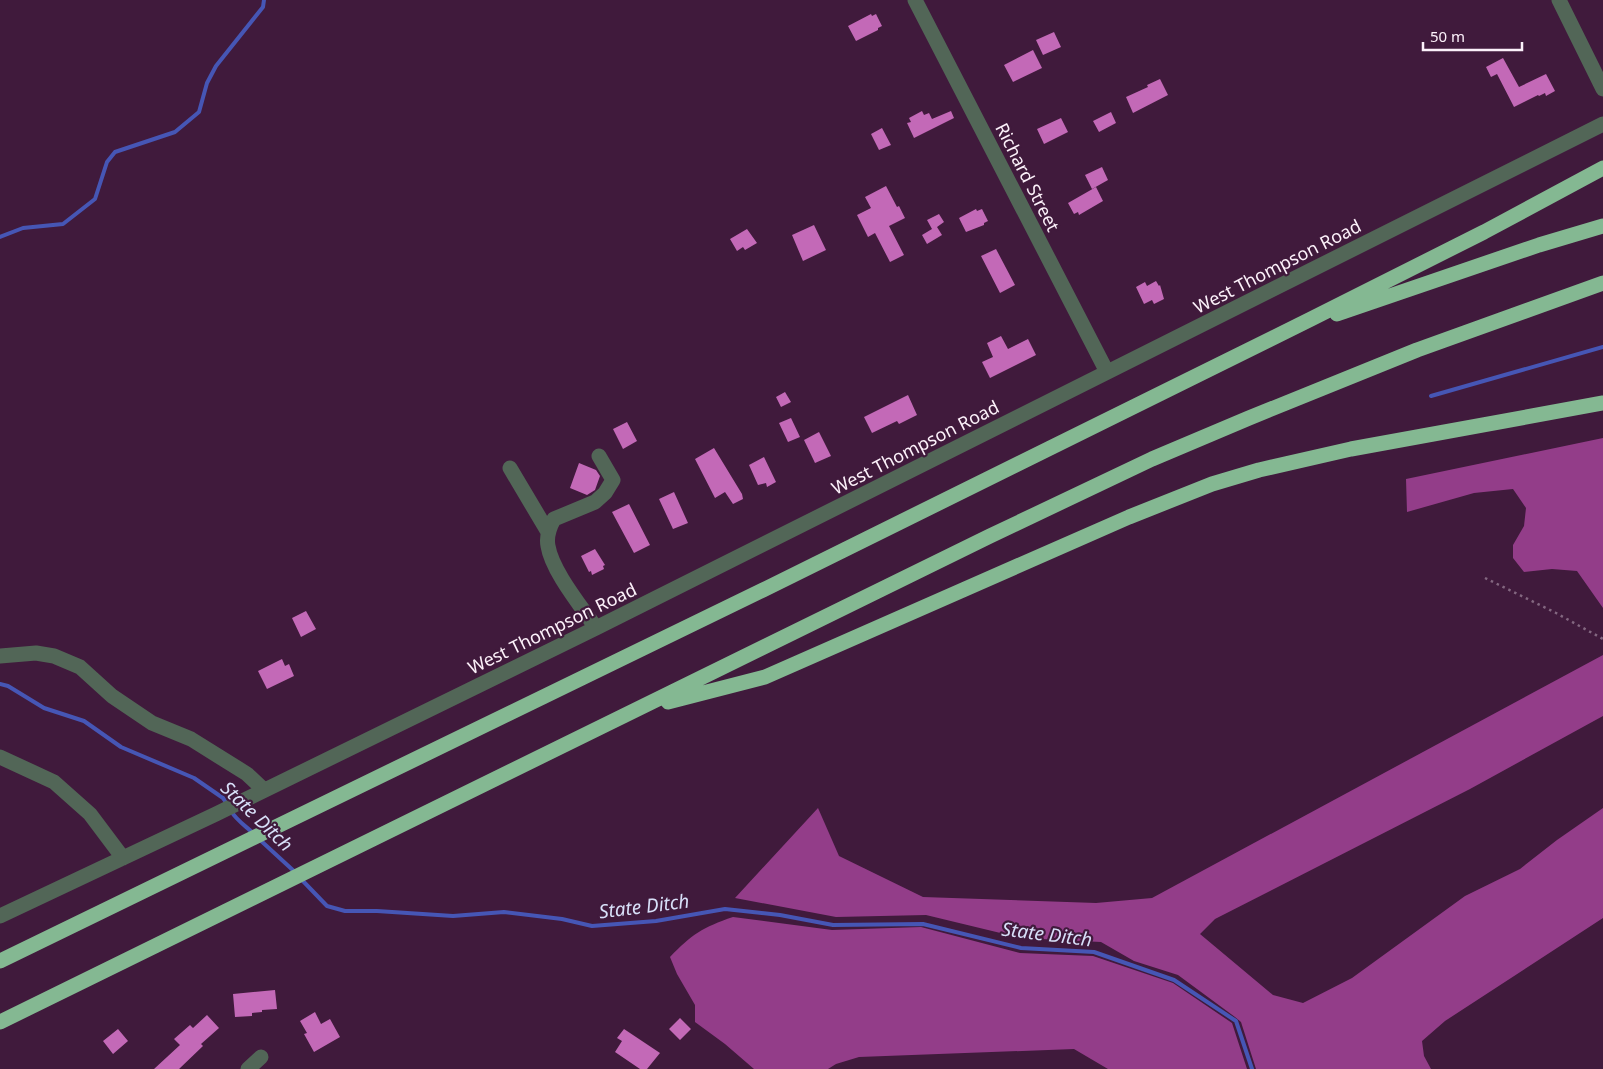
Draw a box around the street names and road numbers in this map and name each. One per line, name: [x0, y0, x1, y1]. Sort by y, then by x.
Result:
street label: Richard Street: [990, 119, 1066, 236]
street label: West Thompson Road: [1189, 213, 1365, 319]
street label: West Thompson Road: [827, 394, 1003, 500]
street label: West Thompson Road: [464, 577, 640, 679]

